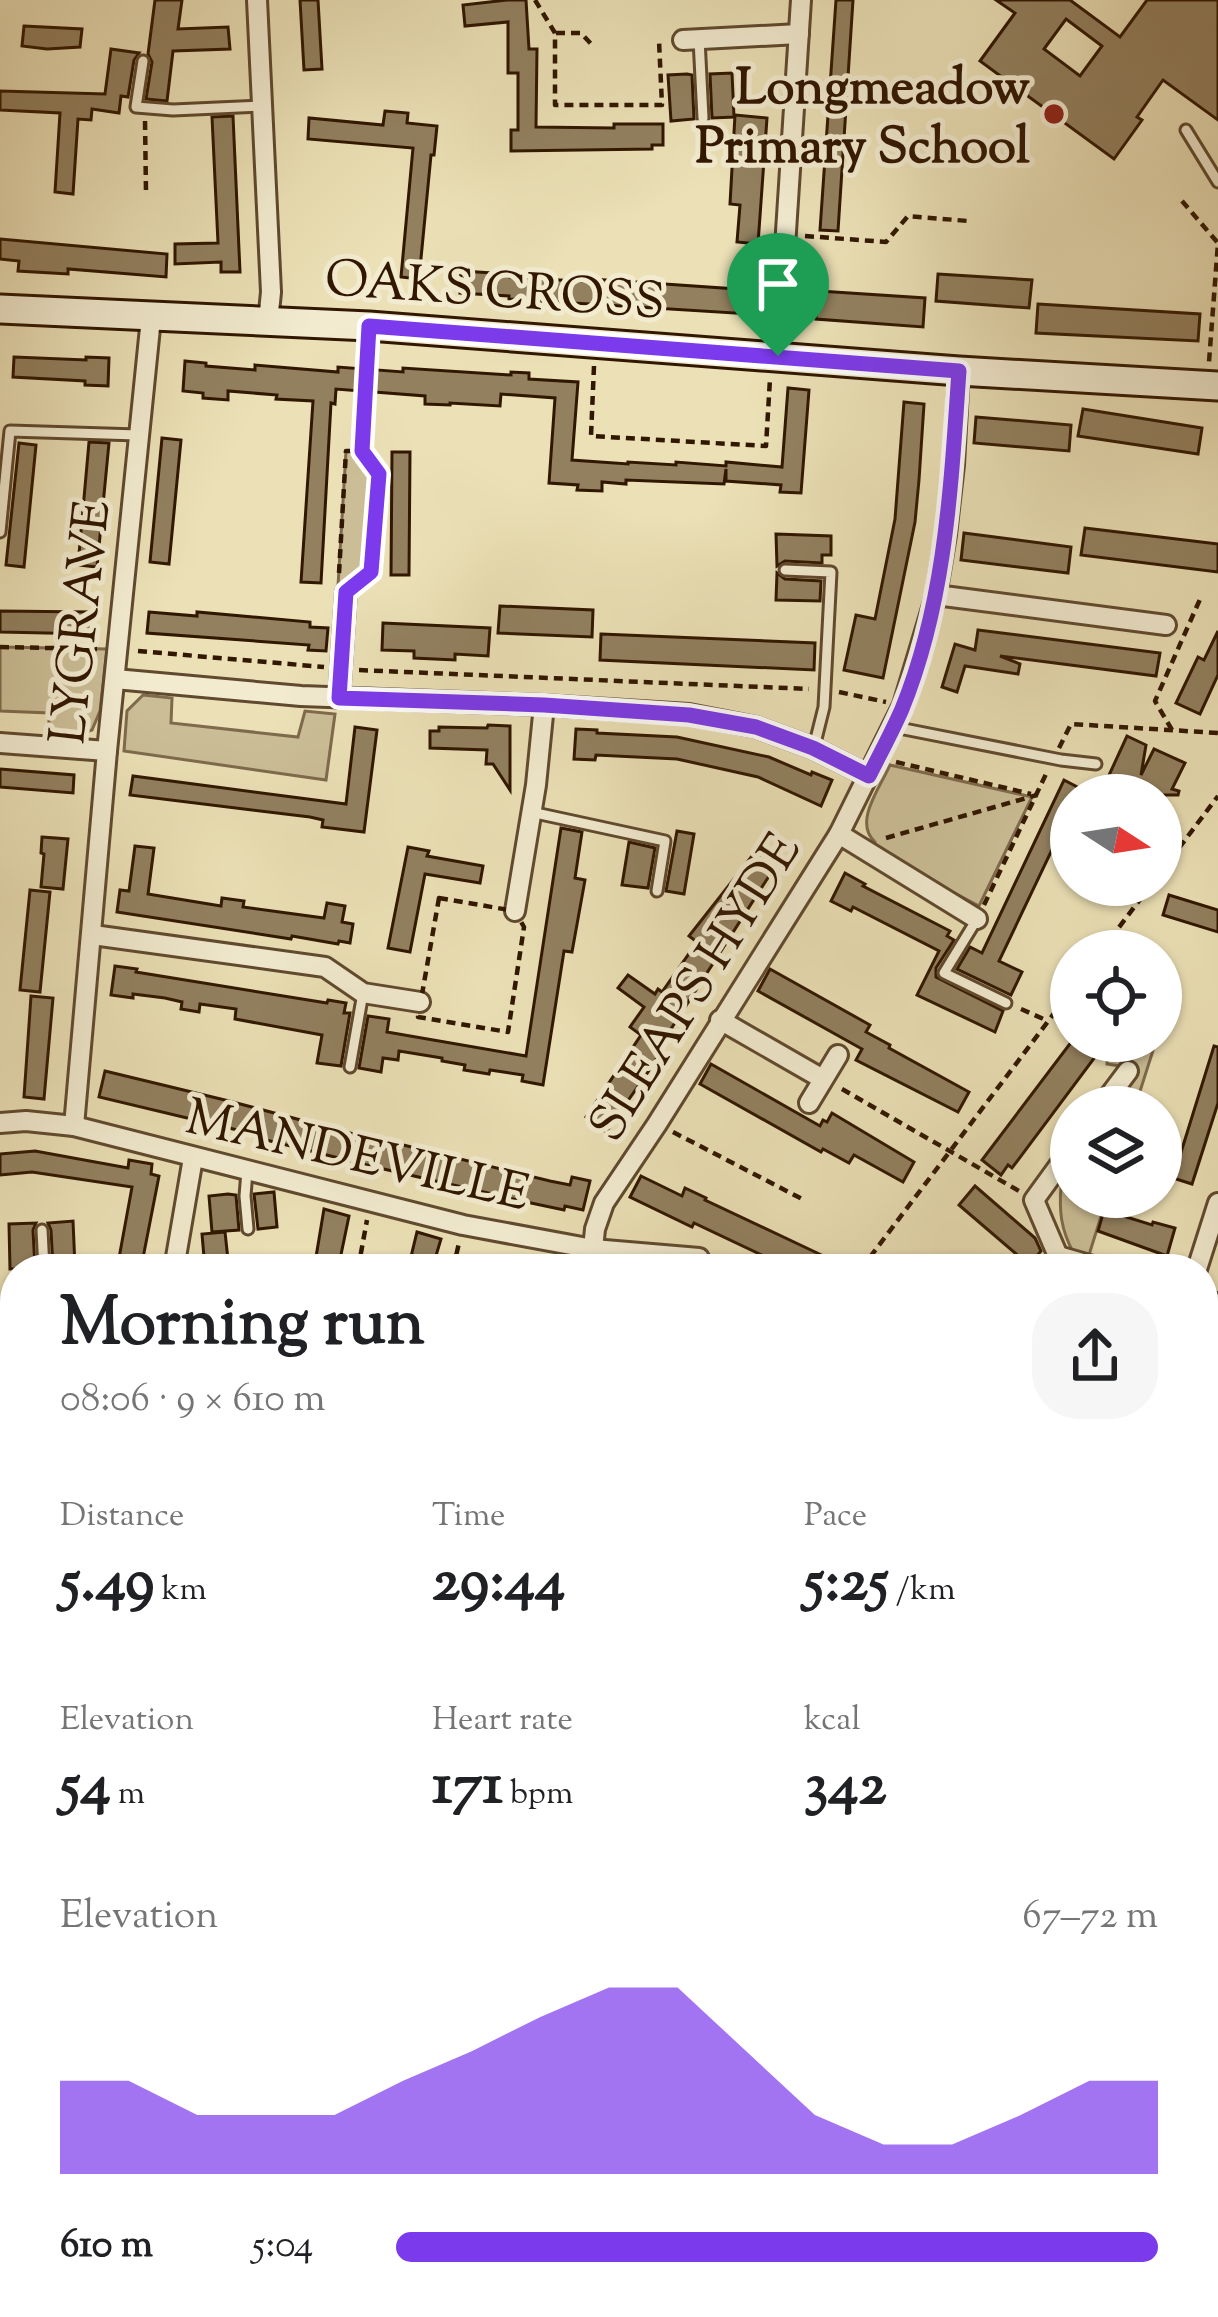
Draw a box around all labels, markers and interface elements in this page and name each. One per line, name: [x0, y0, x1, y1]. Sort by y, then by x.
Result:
place label: Longmeadow Primary School: [696, 54, 1031, 186]
marker: Longmeadow Primary School: [1041, 101, 1067, 127]
pin: [727, 233, 829, 356]
street label: OAKS CROSS: [322, 245, 667, 342]
icon: arrive: [745, 251, 811, 317]
street label: LYGRAVE: [34, 497, 133, 748]
north arrow: [1050, 774, 1182, 906]
map controls: [1050, 774, 1182, 1218]
street label: SLEAPS HYDE: [574, 821, 822, 1157]
button: locate: [1050, 930, 1182, 1062]
street label: MANDEVILLE: [178, 1083, 536, 1233]
button: layers: [1050, 1086, 1182, 1218]
text: Morning run: [60, 1280, 425, 1375]
button: share: [1032, 1293, 1158, 1419]
text: 08:06 · 9 × 610 m: [60, 1373, 326, 1429]
text: Distance: [60, 1493, 184, 1541]
text: Time: [432, 1493, 505, 1541]
text: Pace: [804, 1493, 867, 1541]
text: 5.49: [60, 1541, 155, 1628]
text: 29:44: [432, 1541, 565, 1628]
text: 5:25: [804, 1541, 889, 1628]
text: km: [155, 1567, 207, 1615]
text: /km: [889, 1567, 955, 1615]
text: Elevation: [60, 1697, 194, 1745]
text: Heart rate: [432, 1697, 573, 1745]
text: kcal: [804, 1697, 861, 1745]
text: 54: [60, 1745, 111, 1832]
text: 171: [432, 1745, 503, 1832]
text: 342: [804, 1745, 887, 1832]
text: m: [111, 1771, 145, 1819]
text: bpm: [503, 1771, 573, 1819]
text: Elevation: [60, 1890, 218, 1946]
text: 67–72 m: [1022, 1890, 1158, 1946]
text: 610 m: [60, 2219, 153, 2275]
text: 5:04: [252, 2219, 313, 2275]

